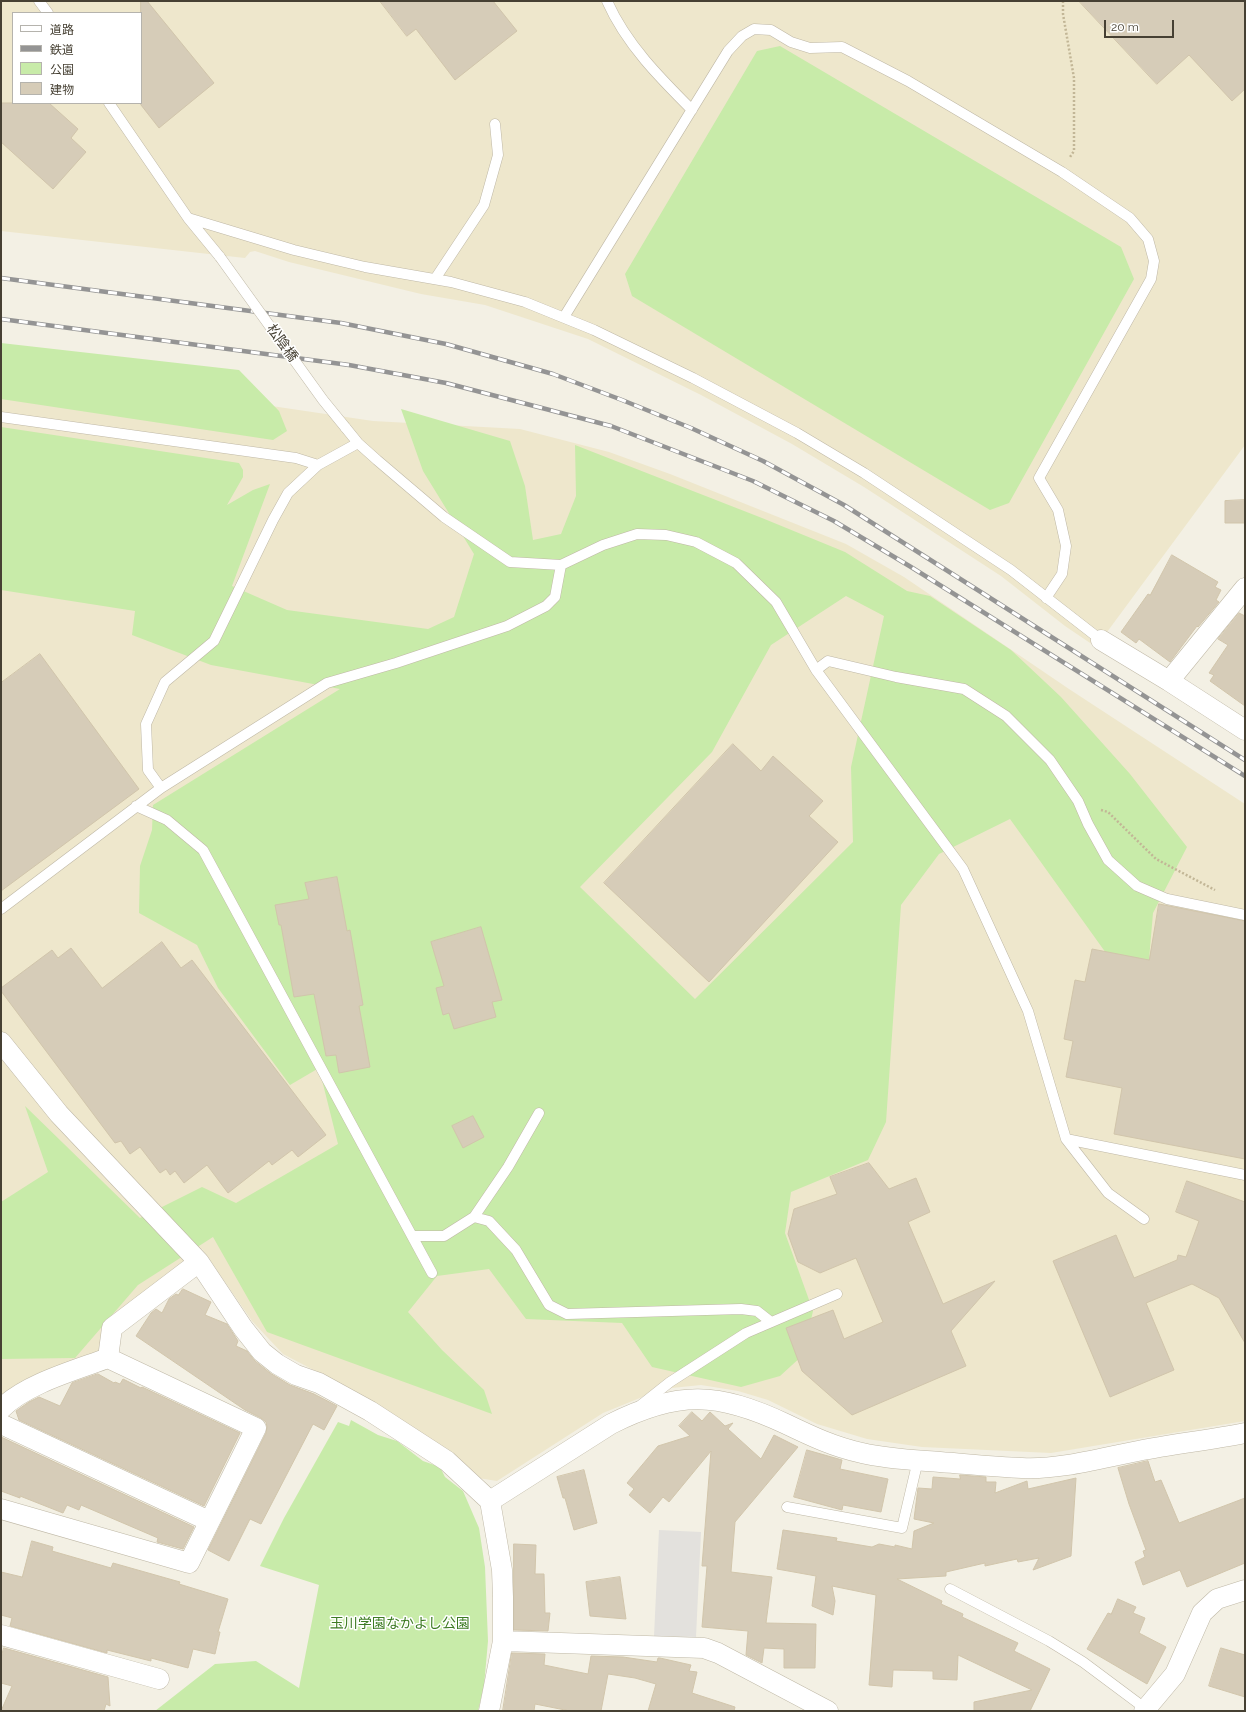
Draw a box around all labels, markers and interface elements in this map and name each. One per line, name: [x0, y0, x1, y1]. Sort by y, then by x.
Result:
legend: [12, 12, 142, 104]
scale bar: [1106, 12, 1176, 38]
text: 20 m: [1111, 20, 1139, 34]
text: 道路: [50, 23, 74, 37]
text: 鉄道: [50, 43, 74, 57]
text: 公園: [50, 63, 74, 77]
text: 建物: [50, 83, 74, 97]
street label: 松陰橋: [263, 321, 301, 365]
park label: 玉川学園なかよし公園: [330, 1616, 470, 1632]

